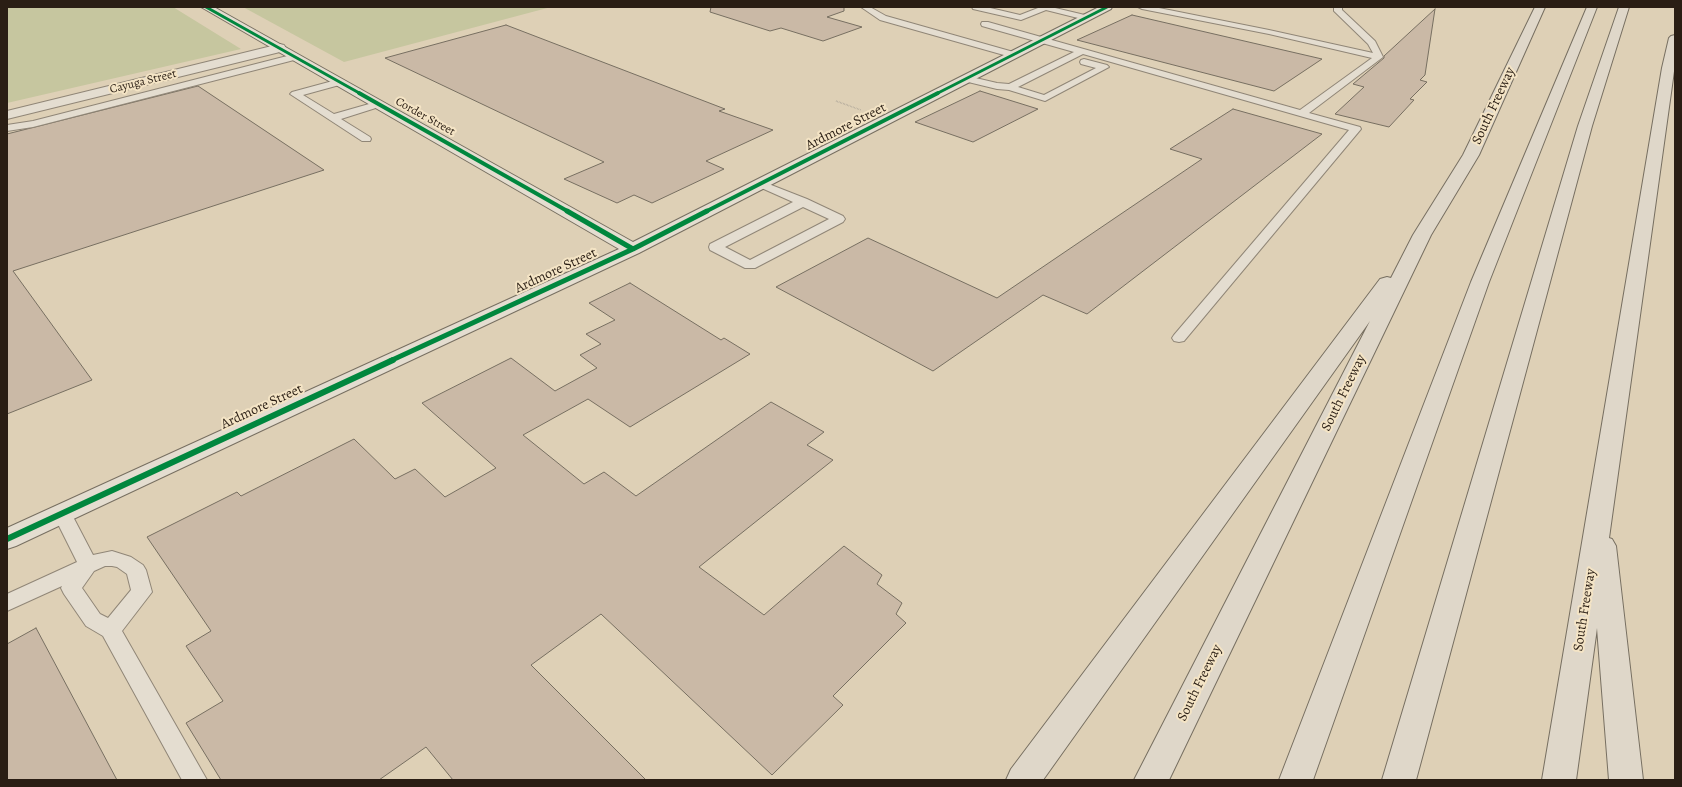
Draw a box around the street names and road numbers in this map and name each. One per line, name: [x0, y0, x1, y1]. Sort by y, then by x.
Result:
street label: South Freeway: [1469, 65, 1519, 147]
street label: Cayuga Street: [108, 67, 178, 97]
street label: Corder Street: [393, 95, 457, 139]
street label: Ardmore Street: [803, 100, 889, 154]
street label: Ardmore Street: [513, 245, 599, 297]
street label: South Freeway: [1318, 352, 1370, 434]
street label: Ardmore Street: [219, 381, 305, 433]
street label: South Freeway: [1570, 568, 1600, 652]
street label: South Freeway: [1174, 642, 1226, 724]

